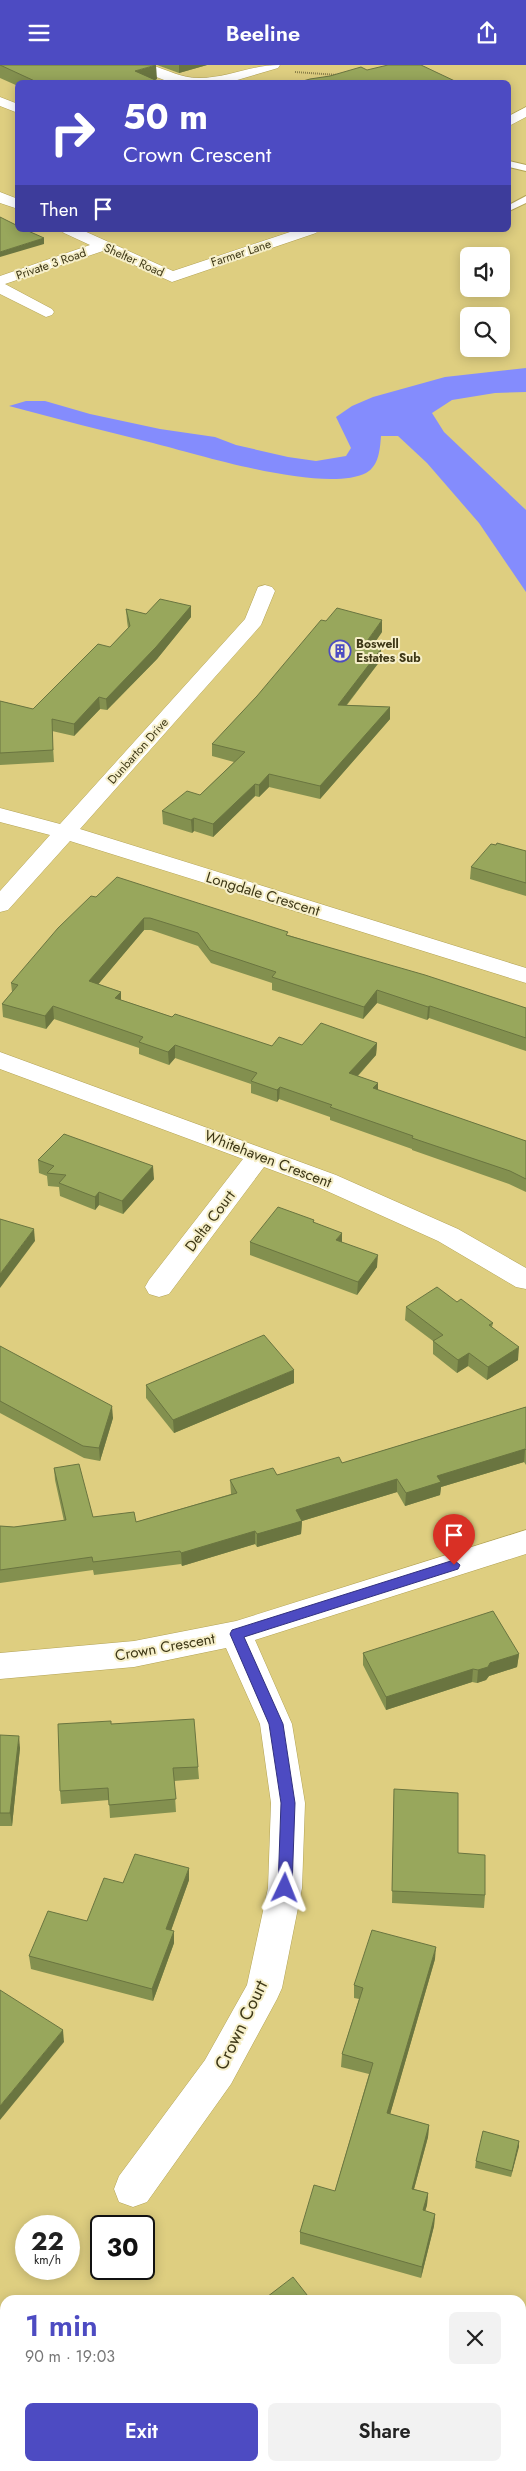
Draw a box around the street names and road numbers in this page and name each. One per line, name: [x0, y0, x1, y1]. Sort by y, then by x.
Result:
street label: Farmer Lane: [209, 235, 273, 271]
street label: Shelter Road: [101, 239, 167, 281]
street label: Private 3 Road: [13, 244, 89, 284]
street label: Dunbarton Drive: [103, 714, 173, 788]
street label: Longdale Crescent: [203, 866, 323, 922]
street label: Whitehaven Crescent: [201, 1125, 335, 1194]
street label: Delta Court: [180, 1185, 241, 1256]
street label: Crown Crescent: [113, 1627, 217, 1667]
street label: Crown Court: [208, 1975, 274, 2074]

